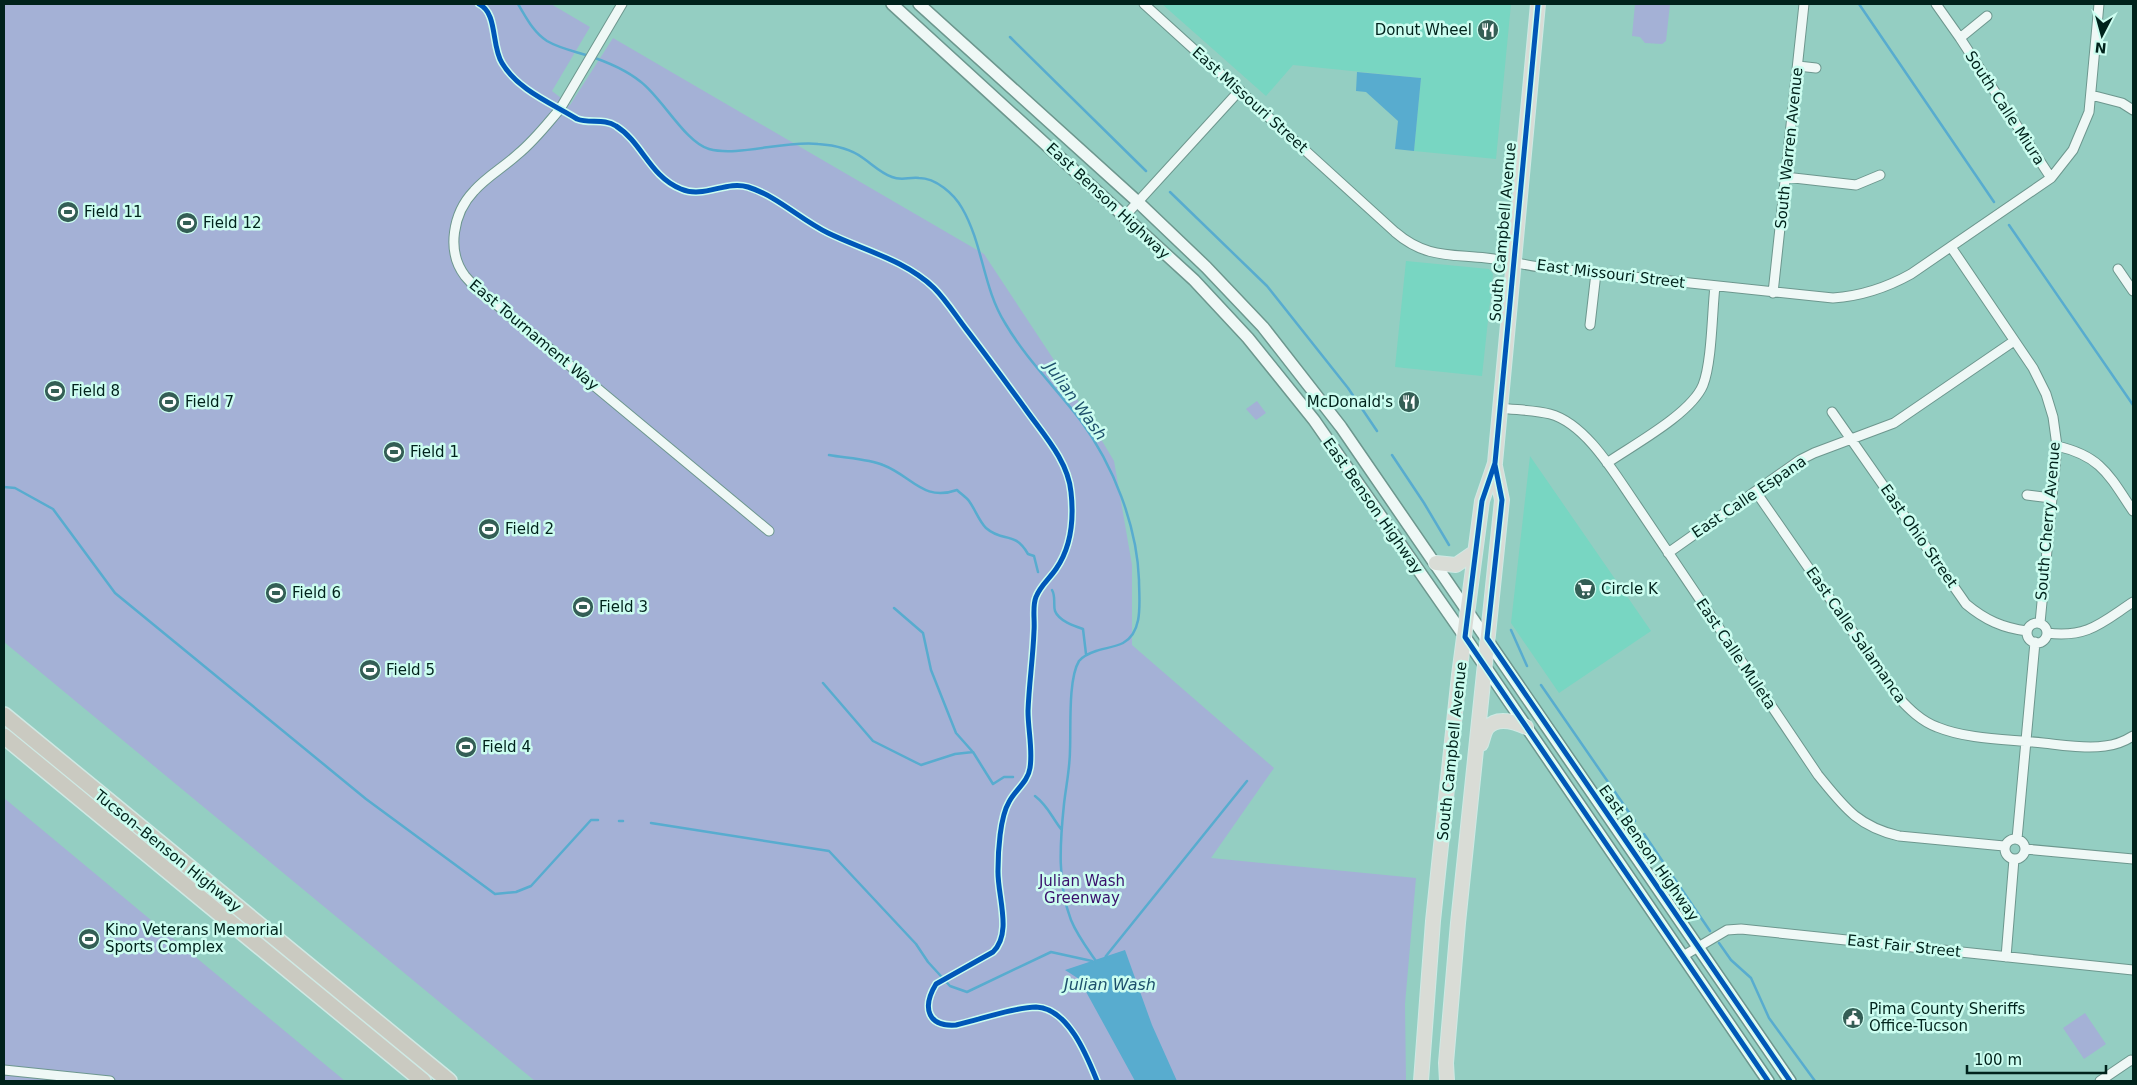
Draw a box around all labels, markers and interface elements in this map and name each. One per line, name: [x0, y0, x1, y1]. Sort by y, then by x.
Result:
north arrow: [2077, 10, 2127, 60]
restaurant icon: Donut Wheel: [1476, 18, 1500, 42]
place label: Donut Wheel: [1375, 21, 1472, 39]
text: N: [2094, 39, 2107, 56]
street label: East Missouri Street: [1189, 43, 1312, 157]
street label: South Calle Miura: [1961, 48, 2049, 168]
street label: South Warren Avenue: [1772, 66, 1806, 230]
street label: East Benson Highway: [1043, 139, 1174, 263]
street label: South Campbell Avenue: [1486, 142, 1520, 322]
sports icon: Field 11: [56, 200, 80, 224]
place label: Field 11: [84, 203, 142, 221]
sports icon: Field 12: [175, 211, 199, 235]
place label: Field 12: [203, 214, 261, 232]
street label: East Missouri Street: [1536, 256, 1686, 292]
street label: East Tournament Way: [466, 276, 602, 394]
water label: Julian Wash: [1040, 356, 1111, 444]
sports icon: Field 8: [43, 379, 67, 403]
place label: Field 8: [71, 382, 120, 400]
sports icon: Field 7: [157, 390, 181, 414]
restaurant icon: McDonald's: [1397, 390, 1421, 414]
place label: Field 7: [185, 393, 234, 411]
place label: McDonald's: [1307, 393, 1393, 411]
street label: East Benson Highway: [1319, 434, 1427, 578]
sports icon: Field 1: [382, 440, 406, 464]
street label: South Cherry Avenue: [2032, 441, 2064, 601]
place label: Field 1: [410, 443, 459, 461]
street label: East Calle Espana: [1688, 452, 1810, 542]
street label: East Ohio Street: [1877, 481, 1961, 591]
sports icon: Field 2: [477, 517, 501, 541]
place label: Field 2: [505, 520, 554, 538]
street label: East Calle Salamanca: [1802, 564, 1910, 706]
supermarket icon: Circle K: [1573, 577, 1597, 601]
place label: Circle K: [1601, 580, 1659, 598]
sports icon: Field 6: [264, 581, 288, 605]
place label: Field 6: [292, 584, 341, 602]
sports icon: Field 3: [571, 595, 595, 619]
street label: East Calle Muleta: [1692, 595, 1780, 713]
place label: Field 3: [599, 598, 648, 616]
sports icon: Field 5: [358, 658, 382, 682]
place label: Field 5: [386, 661, 435, 679]
street label: South Campbell Avenue: [1434, 661, 1470, 841]
sports icon: Field 4: [454, 735, 478, 759]
place label: Field 4: [482, 738, 531, 756]
street label: East Benson Highway: [1595, 781, 1703, 925]
street label: Tucson–Benson Highway: [90, 786, 245, 916]
park label: Julian Wash Greenway: [1038, 872, 1125, 907]
place label: Kino Veterans Memorial Sports Complex: [105, 921, 283, 956]
sports icon: Kino Veterans Memorial Sports Complex: [77, 927, 101, 951]
street label: East Fair Street: [1846, 931, 1962, 961]
water label: Julian Wash: [1061, 975, 1156, 994]
place label: Pima County Sheriffs Office-Tucson: [1869, 1000, 2026, 1035]
public building icon: Pima County Sheriffs Office-Tucson: [1841, 1006, 1865, 1030]
scale bar: [1967, 1042, 2106, 1074]
text: 100 m: [1974, 1051, 2022, 1069]

